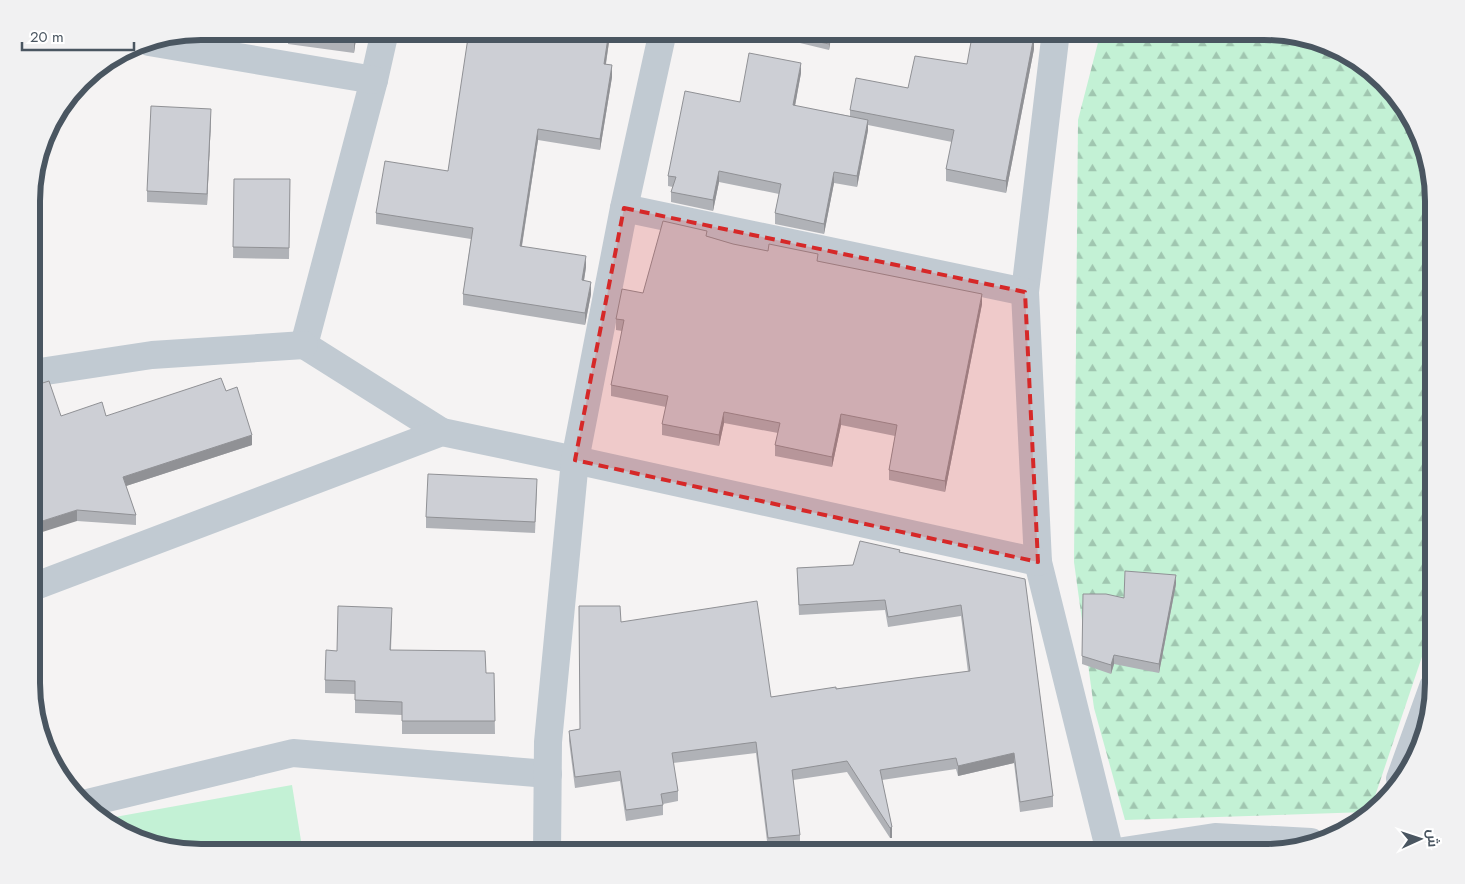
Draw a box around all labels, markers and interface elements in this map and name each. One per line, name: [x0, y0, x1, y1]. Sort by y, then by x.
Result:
scale bar: [22, 20, 135, 52]
text: 20 m: [30, 26, 64, 48]
north arrow: [1395, 814, 1445, 864]
text: ش: [1423, 829, 1443, 848]

